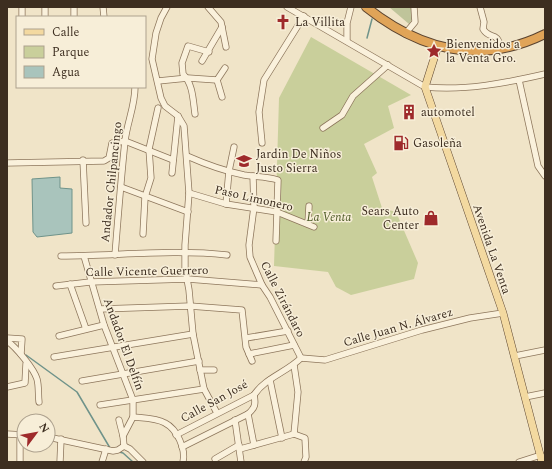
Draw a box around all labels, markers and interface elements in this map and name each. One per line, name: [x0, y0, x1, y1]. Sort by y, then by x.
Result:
church icon: La Villita: [274, 13, 292, 31]
place label: La Villita: [295, 13, 345, 32]
legend: [16, 16, 146, 88]
text: Calle: [52, 23, 80, 42]
place label: Bienvenidos a la Venta Gro.: [446, 35, 520, 68]
place icon: Bienvenidos a la Venta Gro.: [425, 42, 443, 60]
text: Parque: [52, 43, 89, 62]
text: Agua: [52, 63, 80, 82]
building icon: automotel: [400, 103, 418, 121]
place label: automotel: [421, 103, 475, 122]
street label: Andador Chilpancingo: [96, 121, 127, 243]
fuel station icon: Gasoleña: [392, 134, 410, 152]
place label: Gasoleña: [413, 134, 462, 153]
place label: Jardin De Niños Justo Sierra: [256, 145, 342, 178]
school or university icon: Jardin De Niños Justo Sierra: [235, 152, 253, 170]
street label: Paso Limonero: [213, 180, 295, 217]
place label: Sears Auto Center: [361, 202, 419, 235]
street label: Avenida La Venta: [467, 202, 516, 297]
park label: La Venta: [307, 208, 351, 227]
shop icon: Sears Auto Center: [422, 209, 440, 227]
street label: Calle Zirándaro: [255, 258, 310, 341]
street label: Calle Vicente Guerrero: [85, 261, 209, 282]
street label: Andador El Delfín: [98, 295, 149, 393]
street label: Calle Juan N. Álvarez: [341, 303, 455, 352]
street label: Calle San José: [177, 375, 252, 428]
north arrow: [16, 413, 56, 453]
text: N: [34, 420, 54, 436]

